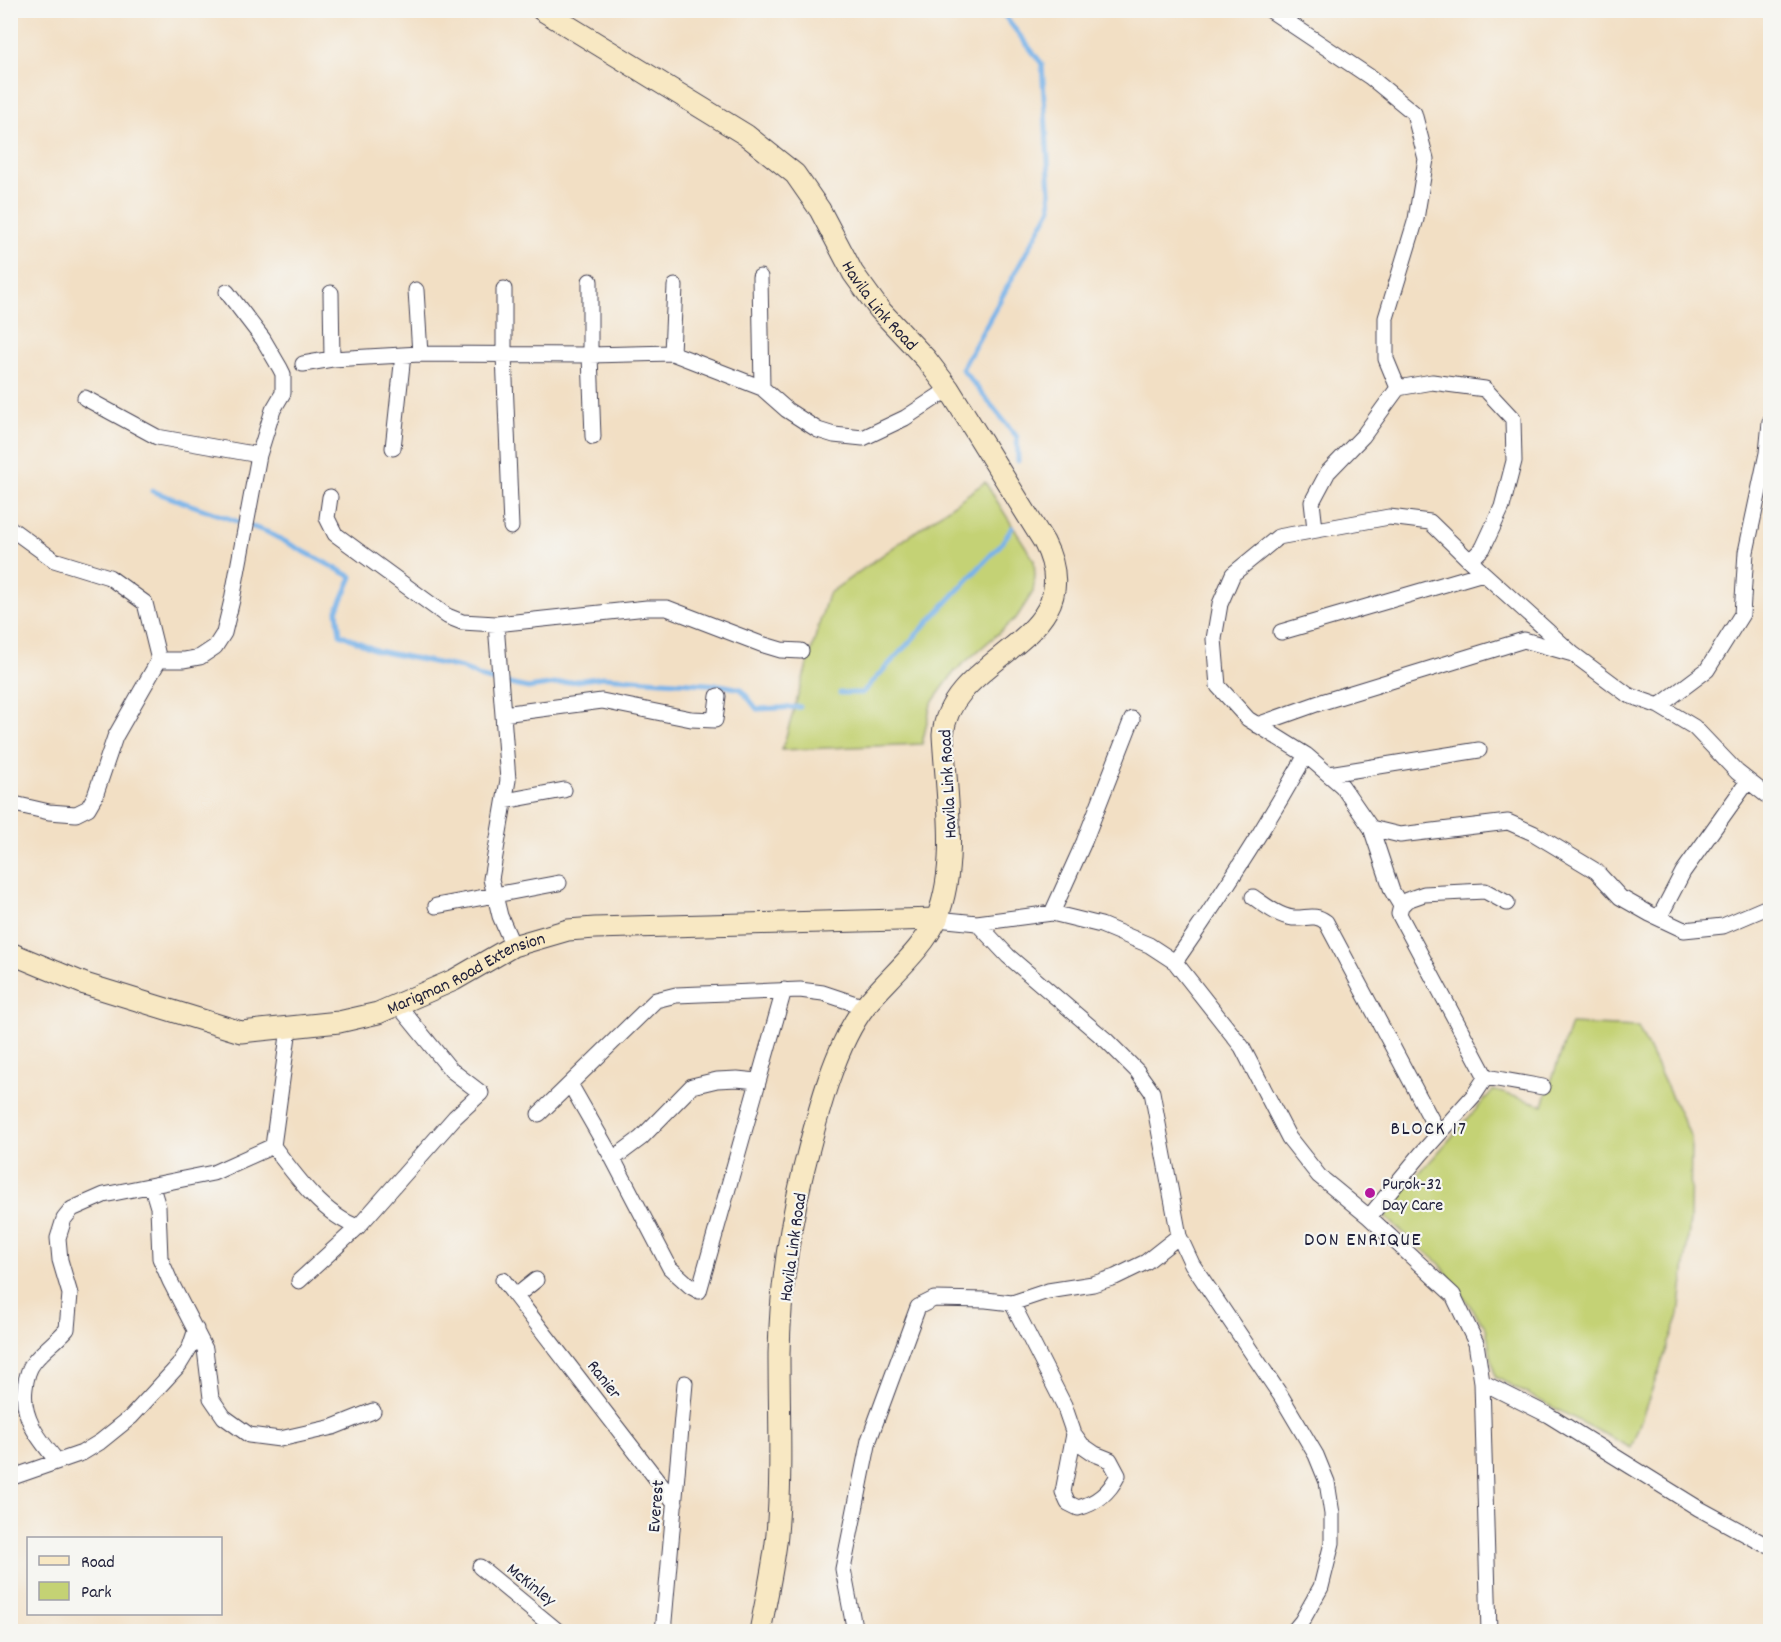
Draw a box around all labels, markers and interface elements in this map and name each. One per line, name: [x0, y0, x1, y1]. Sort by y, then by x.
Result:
street label: Havila Link Road: [834, 257, 922, 358]
street label: Havila Link Road: [934, 729, 965, 839]
street label: Marigman Road Extension: [384, 927, 549, 1023]
district label: BLOCK 17: [1391, 1116, 1467, 1144]
place label: Purok-32 Day Care: [1382, 1173, 1443, 1219]
marker: Purok-32 Day Care: [1363, 1186, 1377, 1200]
street label: Havila Link Road: [774, 1191, 814, 1303]
district label: DON ENRIQUE: [1304, 1227, 1422, 1255]
street label: Ranier: [580, 1356, 626, 1406]
street label: Everest: [643, 1479, 672, 1533]
legend: [27, 1537, 222, 1615]
text: Road: [81, 1551, 115, 1576]
street label: McKinley: [500, 1558, 561, 1614]
text: Park: [81, 1581, 112, 1606]

